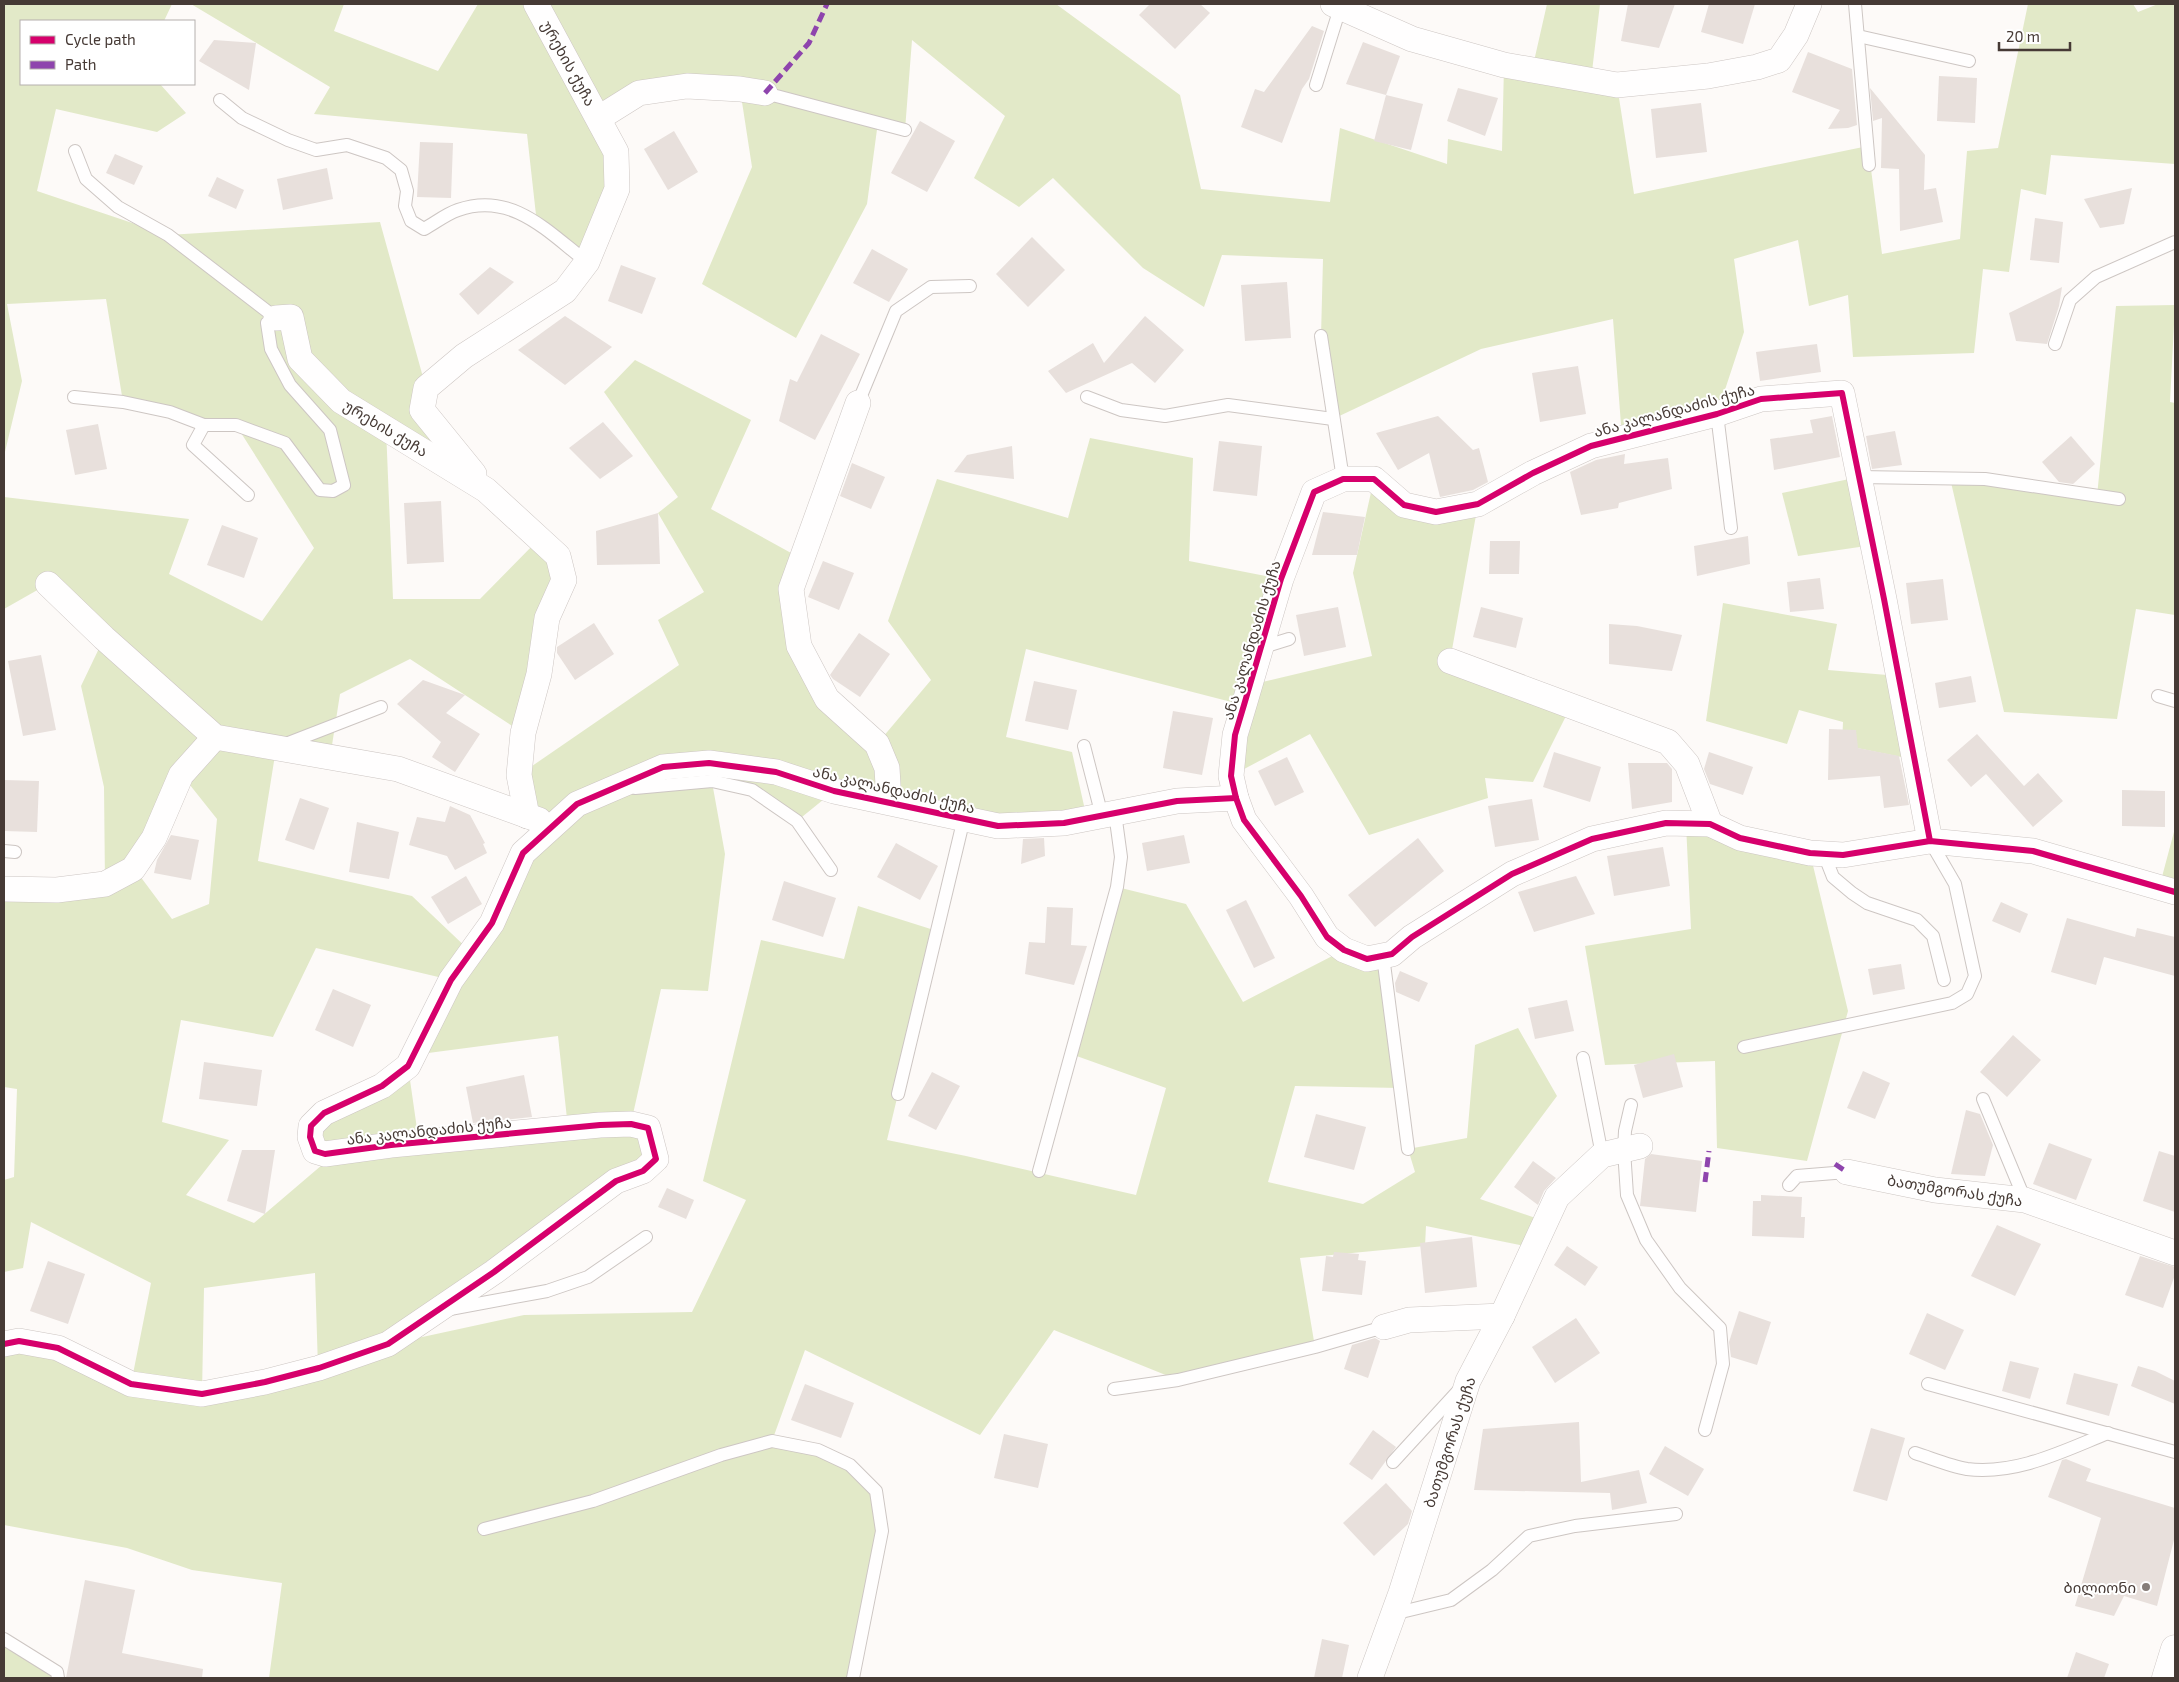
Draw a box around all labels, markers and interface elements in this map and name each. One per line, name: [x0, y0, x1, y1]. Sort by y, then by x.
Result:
street label: ურეხის ქუჩა: [537, 17, 600, 109]
legend: [20, 20, 195, 85]
scale bar: [1999, 20, 2070, 52]
text: 20 m: [2006, 27, 2040, 45]
text: Cycle path: [65, 30, 136, 48]
text: Path: [65, 55, 96, 73]
street label: ანა კალანდაძის ქუჩა: [1592, 380, 1757, 441]
street label: ურეხის ქუჩა: [340, 396, 431, 461]
street label: ანა კალანდაძის ქუჩა: [1218, 558, 1285, 722]
street label: ანა კალანდაძის ქუჩა: [811, 762, 977, 817]
street label: ანა კალანდაძის ქუჩა: [346, 1112, 513, 1149]
street label: ბათუმგორას ქუჩა: [1886, 1170, 2024, 1211]
street label: ბათუმგორას ქუჩა: [1419, 1374, 1480, 1510]
place label: ბილიონი: [2064, 1578, 2136, 1597]
marker: ბილიონი: [2140, 1581, 2152, 1593]

